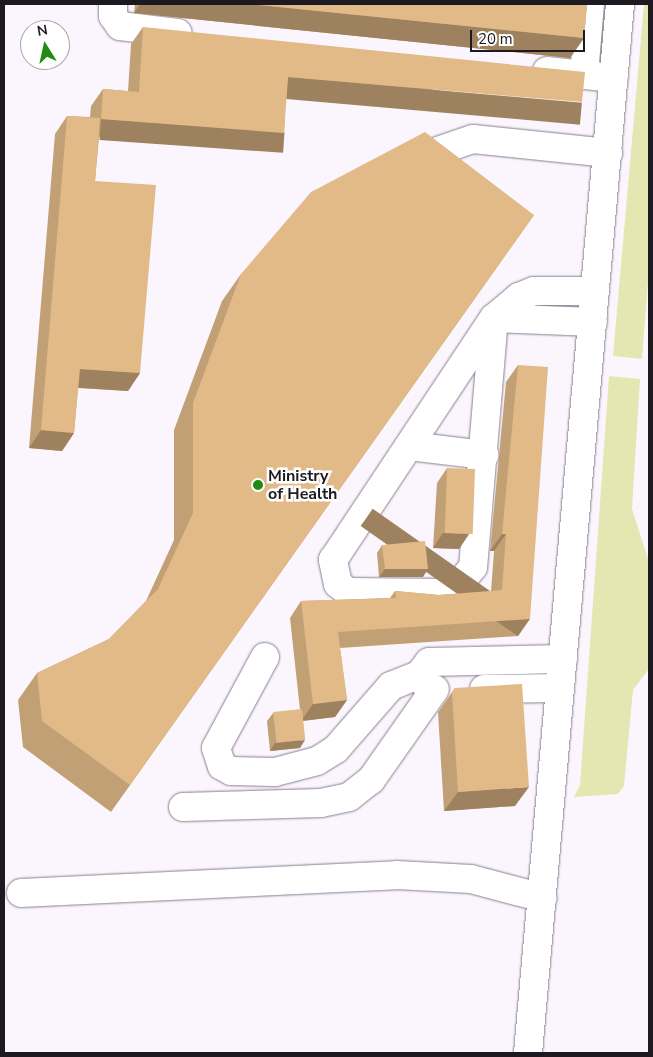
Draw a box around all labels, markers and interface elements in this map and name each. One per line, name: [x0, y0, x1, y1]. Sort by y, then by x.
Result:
north arrow: [20, 20, 70, 70]
text: N: [36, 20, 49, 41]
scale bar: [473, 20, 588, 52]
text: 20 m: [478, 29, 513, 49]
place label: Ministry of Health: [268, 466, 337, 504]
marker: Ministry of Health: [252, 479, 264, 491]

